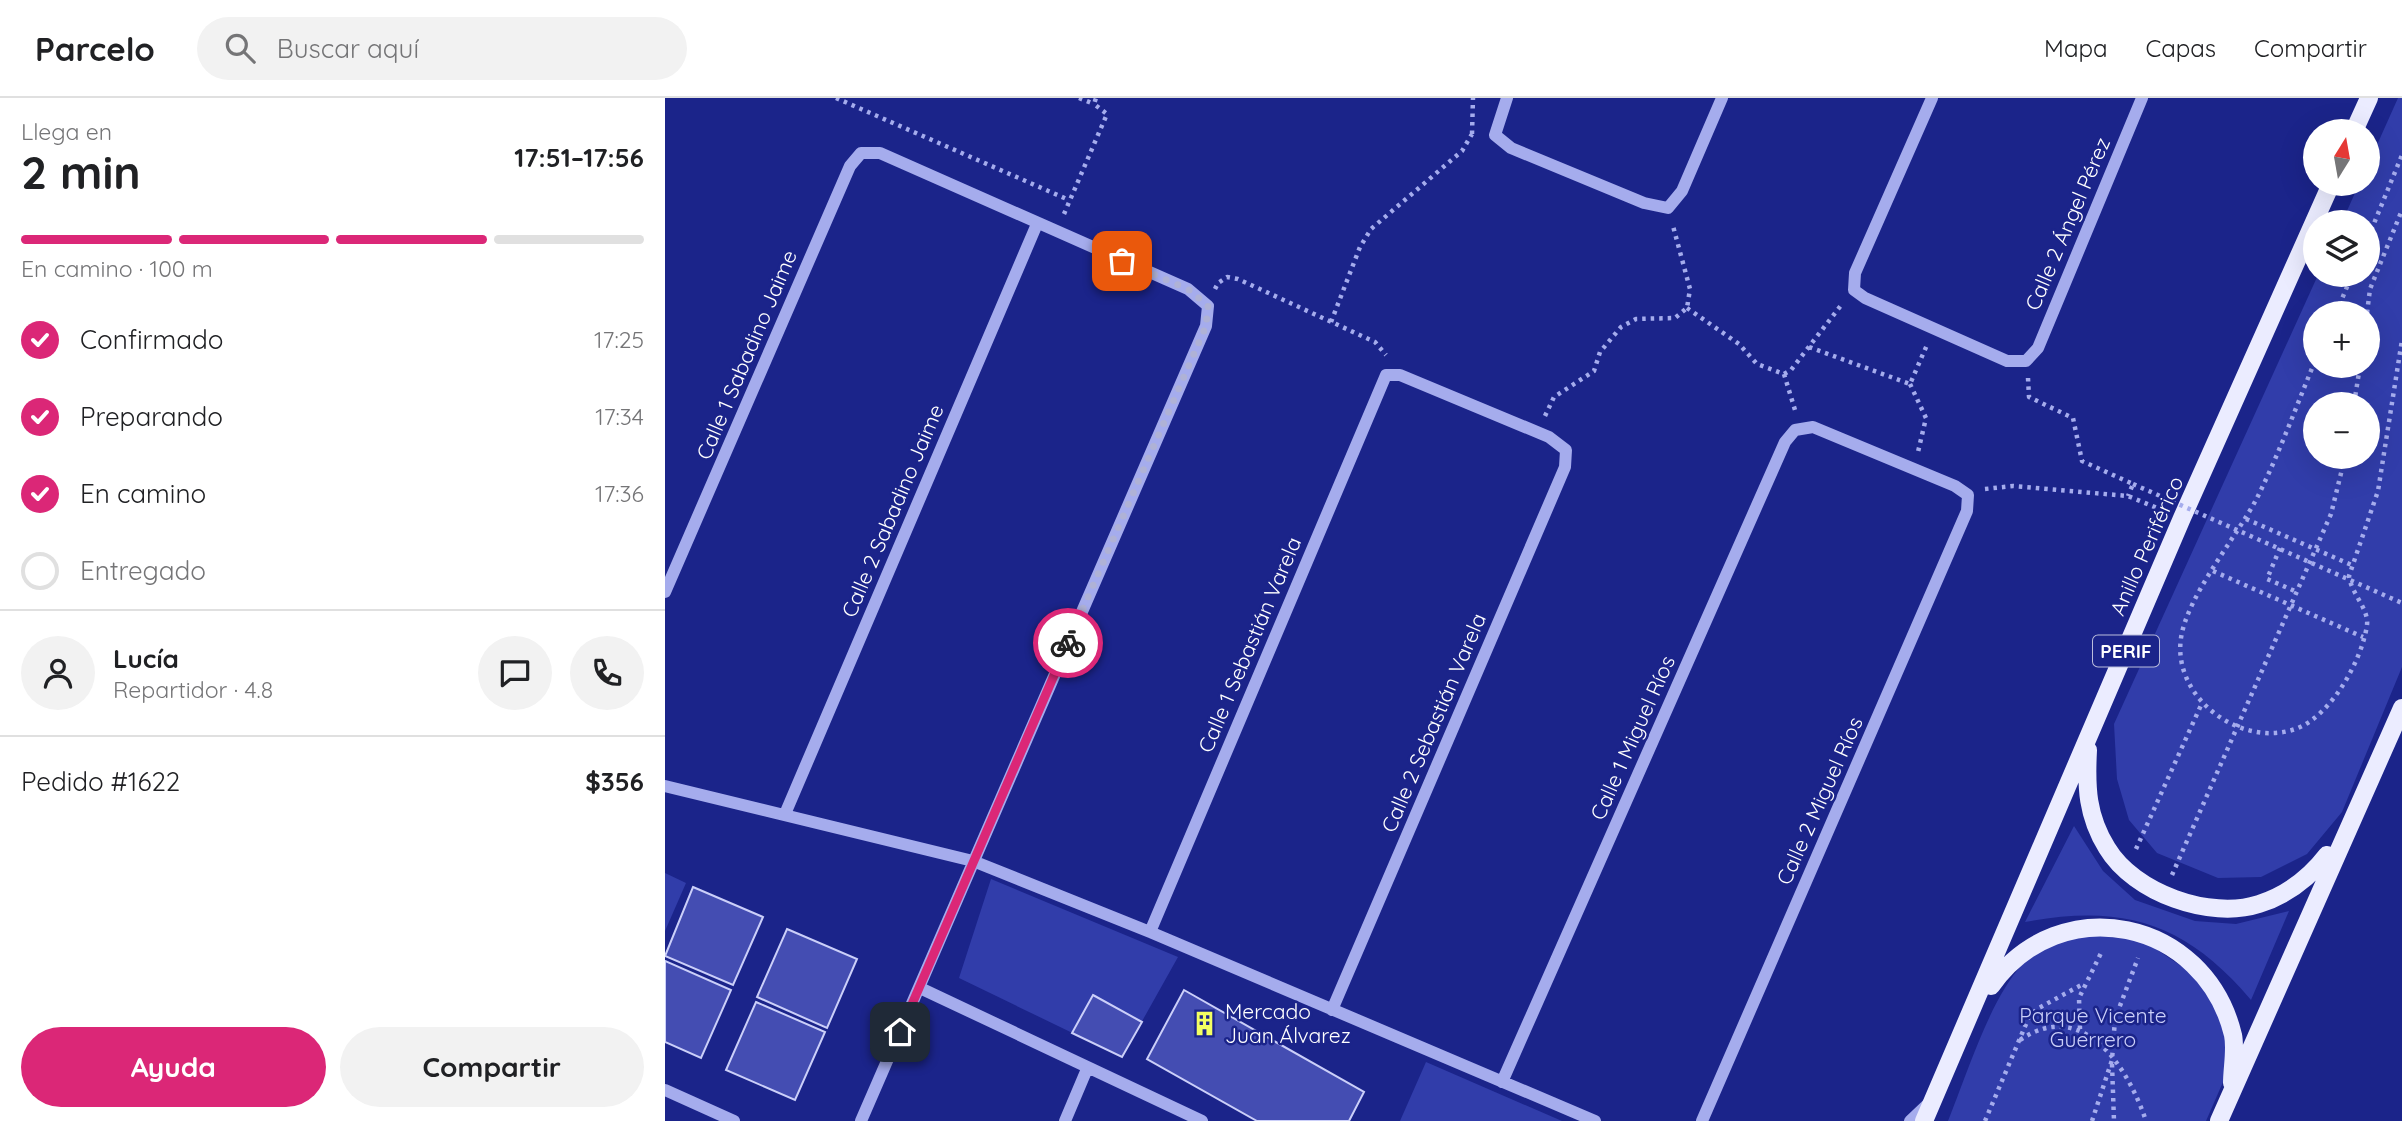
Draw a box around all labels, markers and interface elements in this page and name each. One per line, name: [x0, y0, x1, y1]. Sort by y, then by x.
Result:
search box: [197, 17, 687, 80]
text: Parcelo: [35, 28, 155, 69]
icon: search: [221, 29, 259, 67]
text: Buscar aquí: [277, 32, 419, 65]
text: Mapa: [2044, 33, 2108, 63]
text: Capas: [2146, 33, 2216, 63]
text: Compartir: [2254, 33, 2367, 63]
text: Llega en: [21, 117, 112, 146]
north arrow: [2303, 119, 2380, 196]
map controls: [2303, 119, 2380, 469]
street label: Calle 2 Ángel Pérez: [2019, 133, 2115, 314]
text: 17:51–17:56: [514, 141, 644, 174]
text: 2 min: [21, 143, 141, 201]
button: layers: [2303, 210, 2380, 287]
pin: [1092, 231, 1152, 291]
icon: bag: [1103, 242, 1141, 280]
street label: Calle 1 Sabadino Jaime: [690, 246, 802, 463]
text: En camino · 100 m: [21, 254, 213, 283]
button: +: [2303, 301, 2380, 378]
icon: check: [21, 321, 59, 359]
text: Confirmado: [80, 323, 224, 356]
text: 17:25: [594, 325, 644, 354]
button: −: [2303, 392, 2380, 469]
icon: check: [21, 398, 59, 436]
text: Preparando: [80, 400, 223, 433]
street label: Calle 2 Sabadino Jaime: [835, 400, 949, 621]
text: 17:34: [595, 402, 644, 431]
street label: Anillo Periférico: [2104, 472, 2188, 619]
icon: check: [21, 475, 59, 513]
text: En camino: [80, 477, 206, 510]
text: 17:36: [595, 479, 644, 508]
street label: Calle 1 Sebastián Varela: [1192, 533, 1306, 756]
text: Entregado: [80, 554, 206, 587]
courier: [1033, 608, 1103, 678]
street label: Calle 2 Sebastián Varela: [1375, 609, 1491, 836]
icon: bike: [1049, 624, 1087, 662]
button: person: [21, 636, 95, 710]
button: chat: [478, 636, 552, 710]
button: phone: [570, 636, 644, 710]
road number: PERIF: [2093, 636, 2159, 666]
text: Lucía: [113, 642, 179, 675]
street label: Calle 1 Miguel Ríos: [1584, 651, 1680, 824]
text: Repartidor · 4.8: [113, 675, 273, 704]
street label: Calle 2 Miguel Ríos: [1770, 713, 1868, 889]
text: Pedido #1622: [21, 765, 180, 798]
text: $356: [585, 765, 644, 798]
place label: Mercado Juan Álvarez: [1225, 998, 1351, 1048]
pin: [870, 1002, 930, 1062]
park label: Parque Vicente Guerrero: [2019, 1002, 2167, 1052]
building icon: Mercado Juan Álvarez: [1191, 1010, 1219, 1038]
icon: home: [881, 1013, 919, 1051]
button: Ayuda: [21, 1027, 326, 1107]
button: Compartir: [340, 1027, 644, 1107]

